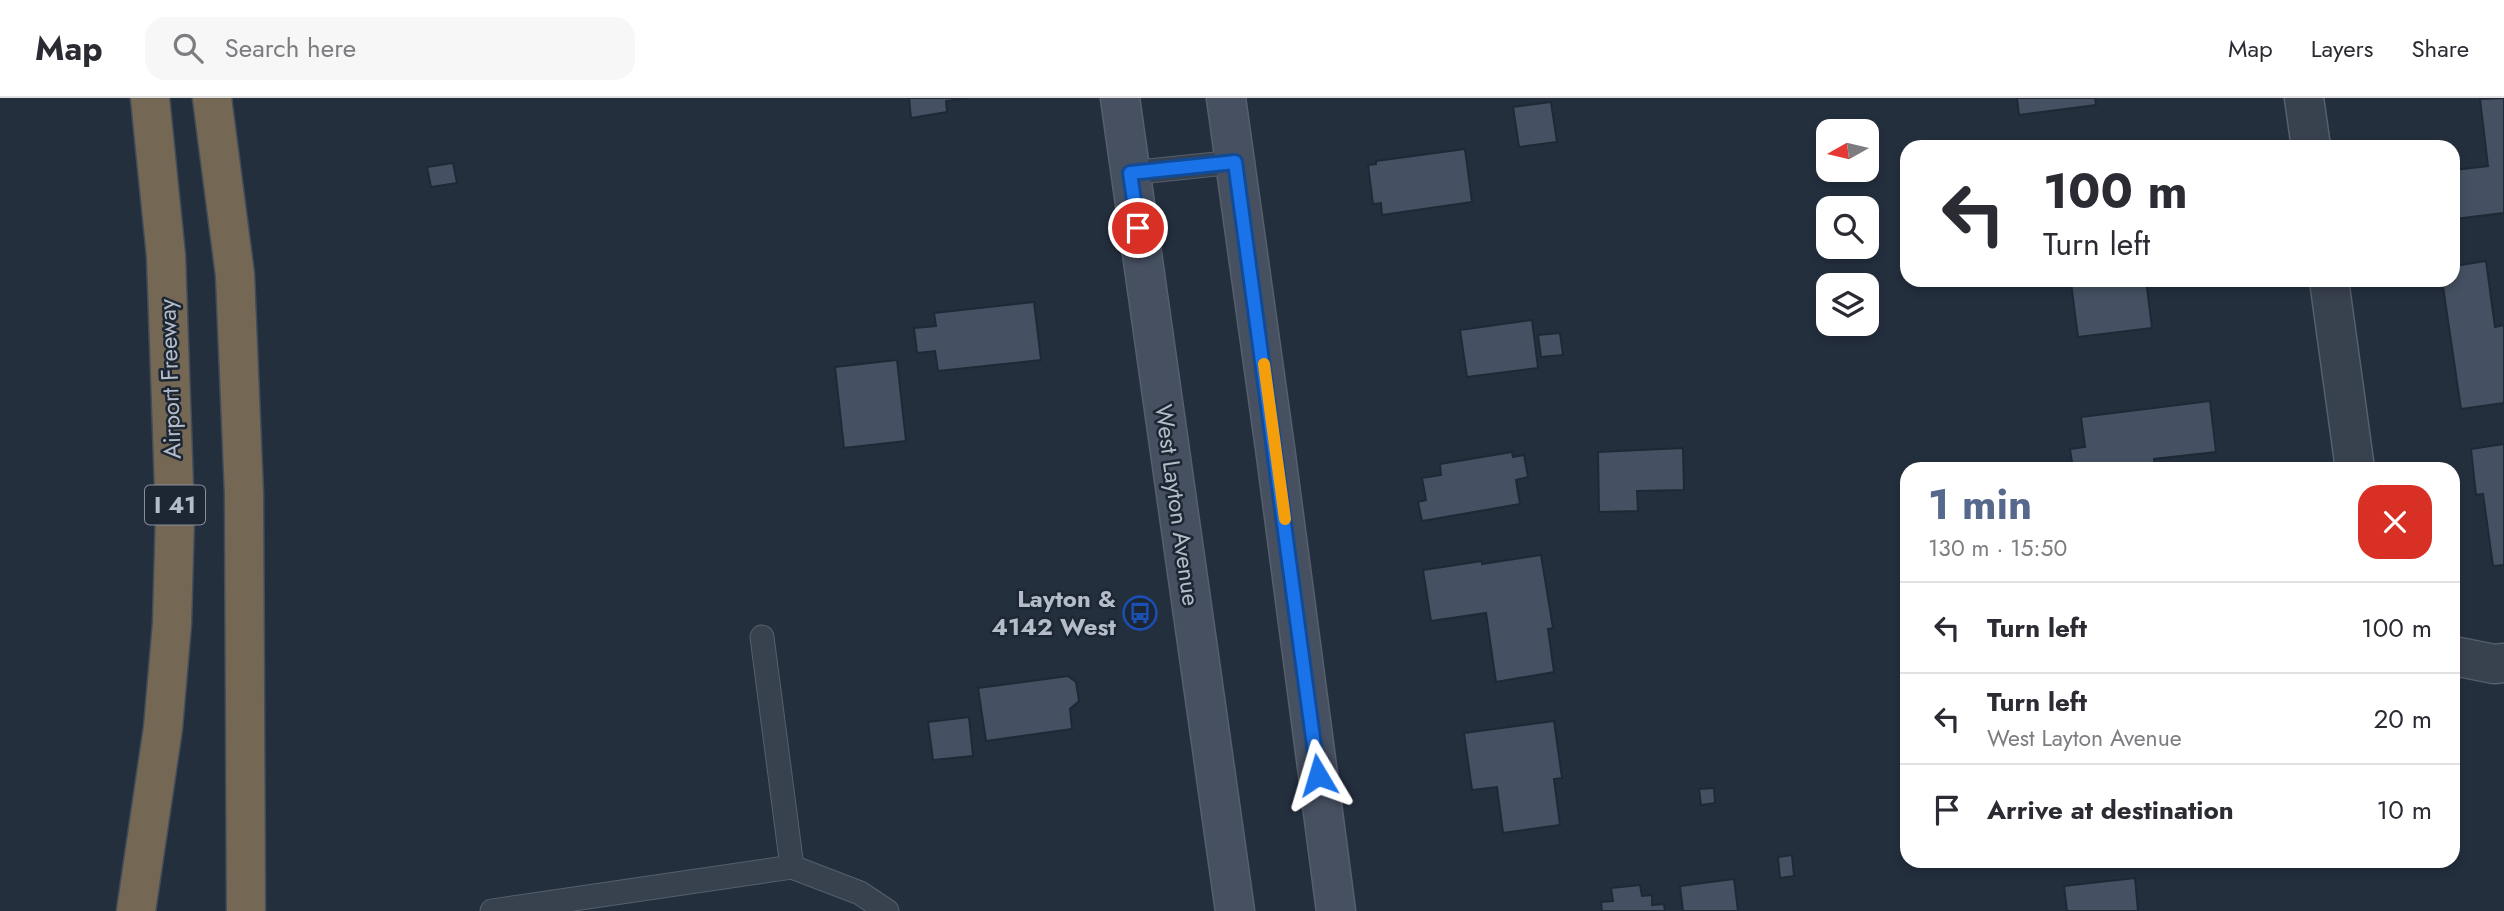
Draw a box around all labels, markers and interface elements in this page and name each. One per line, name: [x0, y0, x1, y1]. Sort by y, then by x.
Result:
search box: [145, 17, 635, 80]
text: Map: [35, 25, 103, 72]
icon: search: [169, 29, 207, 67]
text: Search here: [225, 29, 356, 67]
text: Map: [2228, 31, 2273, 66]
text: Layers: [2311, 31, 2373, 66]
text: Share: [2411, 31, 2469, 66]
north arrow: [1816, 119, 1880, 182]
map controls: [1816, 119, 1879, 336]
text: 100 m: [2043, 156, 2188, 226]
icon: left: [1928, 168, 2019, 259]
button: search: [1816, 196, 1879, 259]
pin: [1108, 198, 1168, 258]
icon: arrive: [1119, 209, 1157, 247]
text: Turn left: [2043, 221, 2150, 267]
button: layers: [1816, 273, 1879, 336]
street label: Airport Freeway: [149, 298, 190, 460]
street label: West Layton Avenue: [1146, 402, 1209, 608]
text: 1 min: [1928, 474, 2032, 535]
button: close: [2358, 485, 2432, 559]
road number: I 41: [145, 486, 205, 524]
text: 130 m · 15:50: [1928, 531, 2067, 565]
place label: Layton & 4142 West: [991, 581, 1116, 644]
bus stop icon: Layton & 4142 West: [1121, 594, 1159, 632]
icon: left: [1928, 609, 1966, 647]
text: Turn left: [1987, 609, 2087, 647]
text: 100 m: [2361, 609, 2432, 647]
text: Turn left: [1987, 683, 2087, 721]
icon: left: [1928, 700, 1966, 738]
text: 20 m: [2374, 700, 2432, 738]
text: West Layton Avenue: [1987, 721, 2182, 755]
position arrow: [1281, 738, 1355, 812]
icon: arrive: [1928, 791, 1966, 829]
text: Arrive at destination: [1987, 791, 2234, 829]
text: 10 m: [2377, 791, 2432, 829]

